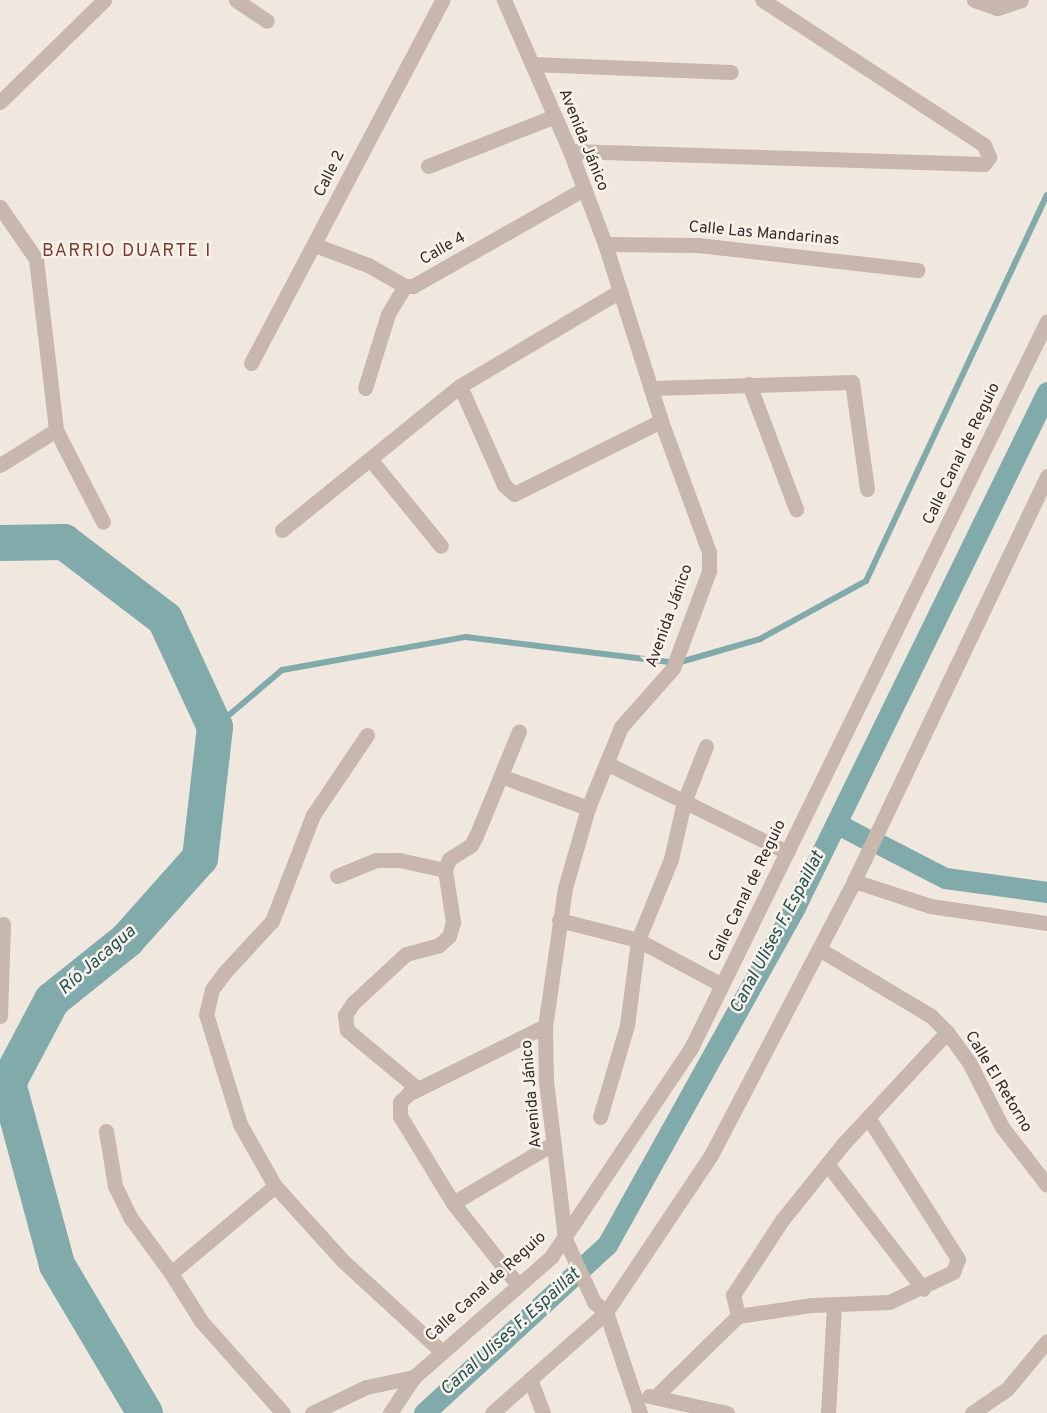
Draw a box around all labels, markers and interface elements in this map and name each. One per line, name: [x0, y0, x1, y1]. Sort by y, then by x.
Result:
street label: Avenida Jánico: [554, 86, 612, 194]
street label: Calle 2: [311, 148, 349, 200]
street label: Calle Las Mandarinas: [688, 218, 840, 250]
street label: Calle 4: [417, 228, 469, 270]
district label: BARRIO DUARTE I: [42, 241, 212, 263]
street label: Calle Canal de Reguio: [919, 380, 1005, 528]
street label: Avenida Jánico: [642, 562, 698, 670]
street label: Calle Canal de Reguio: [705, 817, 791, 965]
water label: Canal Ulises F. Espaillat: [726, 848, 830, 1018]
water label: Río Jacagua: [55, 922, 141, 1000]
street label: Calle El Retorno: [960, 1028, 1036, 1136]
street label: Avenida Jánico: [518, 1039, 546, 1149]
street label: Calle Canal de Reguio: [422, 1228, 550, 1346]
water label: Canal Ulises F. Espaillat: [437, 1265, 585, 1401]

